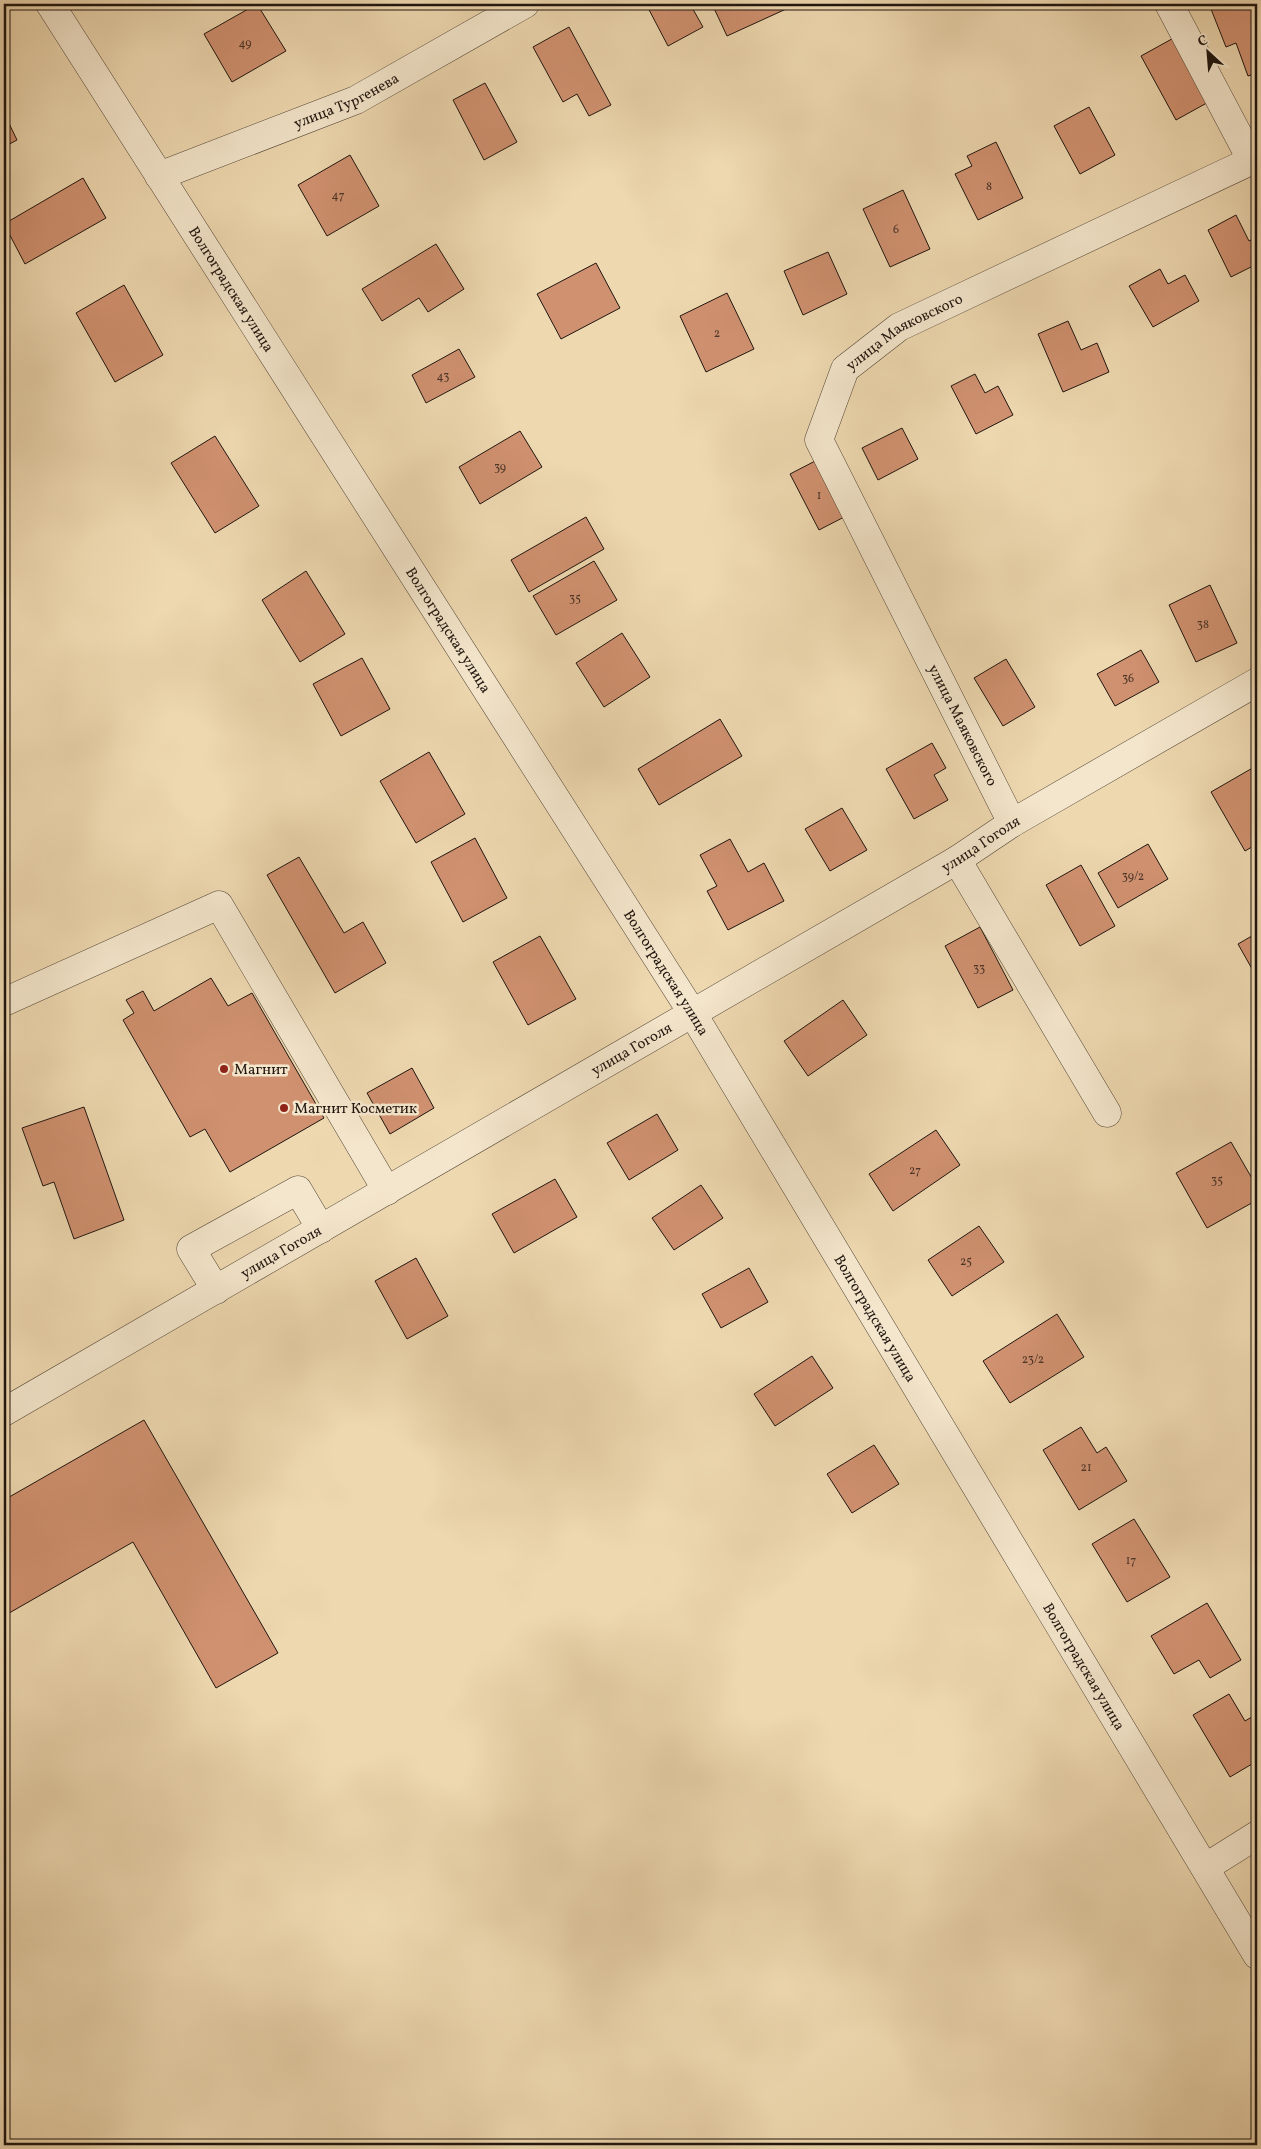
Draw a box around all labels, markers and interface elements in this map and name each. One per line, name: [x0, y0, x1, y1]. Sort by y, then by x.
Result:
north arrow: [1184, 28, 1234, 78]
text: С: [1195, 31, 1211, 52]
house number: 49: [238, 36, 252, 52]
street label: улица Тургенева: [291, 69, 404, 135]
house number: 8: [986, 179, 992, 195]
house number: 47: [332, 188, 345, 204]
house number: 6: [893, 222, 899, 238]
street label: Волгоградская улица: [182, 223, 278, 357]
street label: улица Маяковского: [842, 289, 967, 376]
house number: 2: [714, 326, 720, 342]
house number: 43: [437, 369, 449, 385]
house number: 39: [494, 460, 506, 476]
house number: 1: [817, 488, 821, 504]
street label: Волгоградская улица: [399, 564, 495, 698]
house number: 35: [569, 591, 581, 607]
house number: 38: [1197, 617, 1209, 633]
street label: улица Маяковского: [922, 661, 1001, 790]
house number: 36: [1122, 671, 1134, 687]
street label: улица Гоголя: [938, 811, 1025, 879]
house number: 39/2: [1122, 869, 1144, 885]
street label: Волгоградская улица: [617, 906, 713, 1040]
house number: 33: [973, 961, 985, 977]
street label: улица Гоголя: [588, 1018, 677, 1082]
place label: Магнит: [234, 1060, 288, 1081]
marker: Магнит: [218, 1063, 230, 1075]
place label: Магнит Косметик: [294, 1099, 417, 1120]
marker: Магнит Косметик: [278, 1102, 290, 1114]
house number: 27: [909, 1163, 921, 1179]
house number: 35: [1211, 1173, 1223, 1189]
street label: улица Гоголя: [237, 1221, 326, 1285]
street label: Волгоградская улица: [828, 1251, 920, 1387]
house number: 25: [960, 1254, 972, 1270]
house number: 23/2: [1022, 1352, 1044, 1368]
house number: 21: [1080, 1460, 1092, 1476]
house number: 17: [1126, 1553, 1136, 1569]
street label: Волгоградская улица: [1036, 1599, 1129, 1735]

